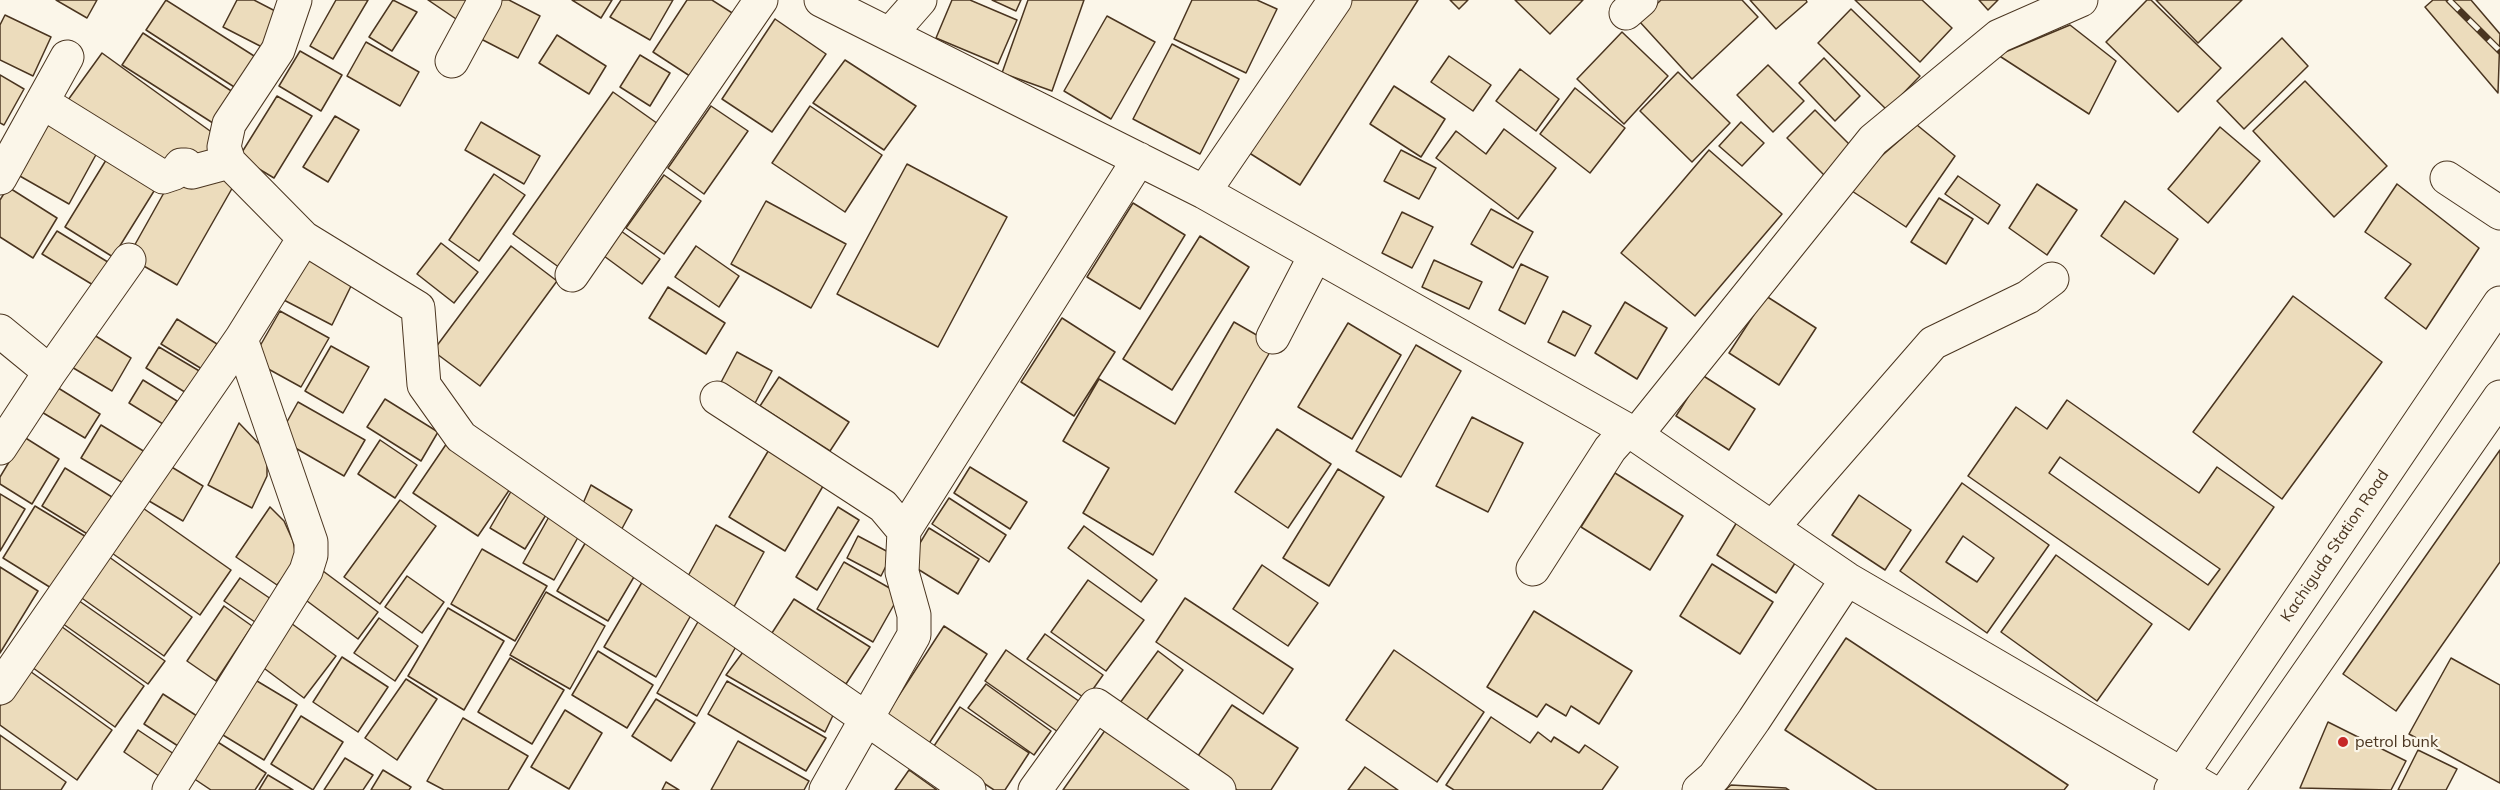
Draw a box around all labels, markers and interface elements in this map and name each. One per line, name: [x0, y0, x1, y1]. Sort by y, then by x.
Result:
street label: Kachiguda Station Road: [2277, 466, 2393, 626]
place label: petrol bunk: [2355, 732, 2438, 752]
marker: petrol bunk: [2336, 735, 2350, 749]

